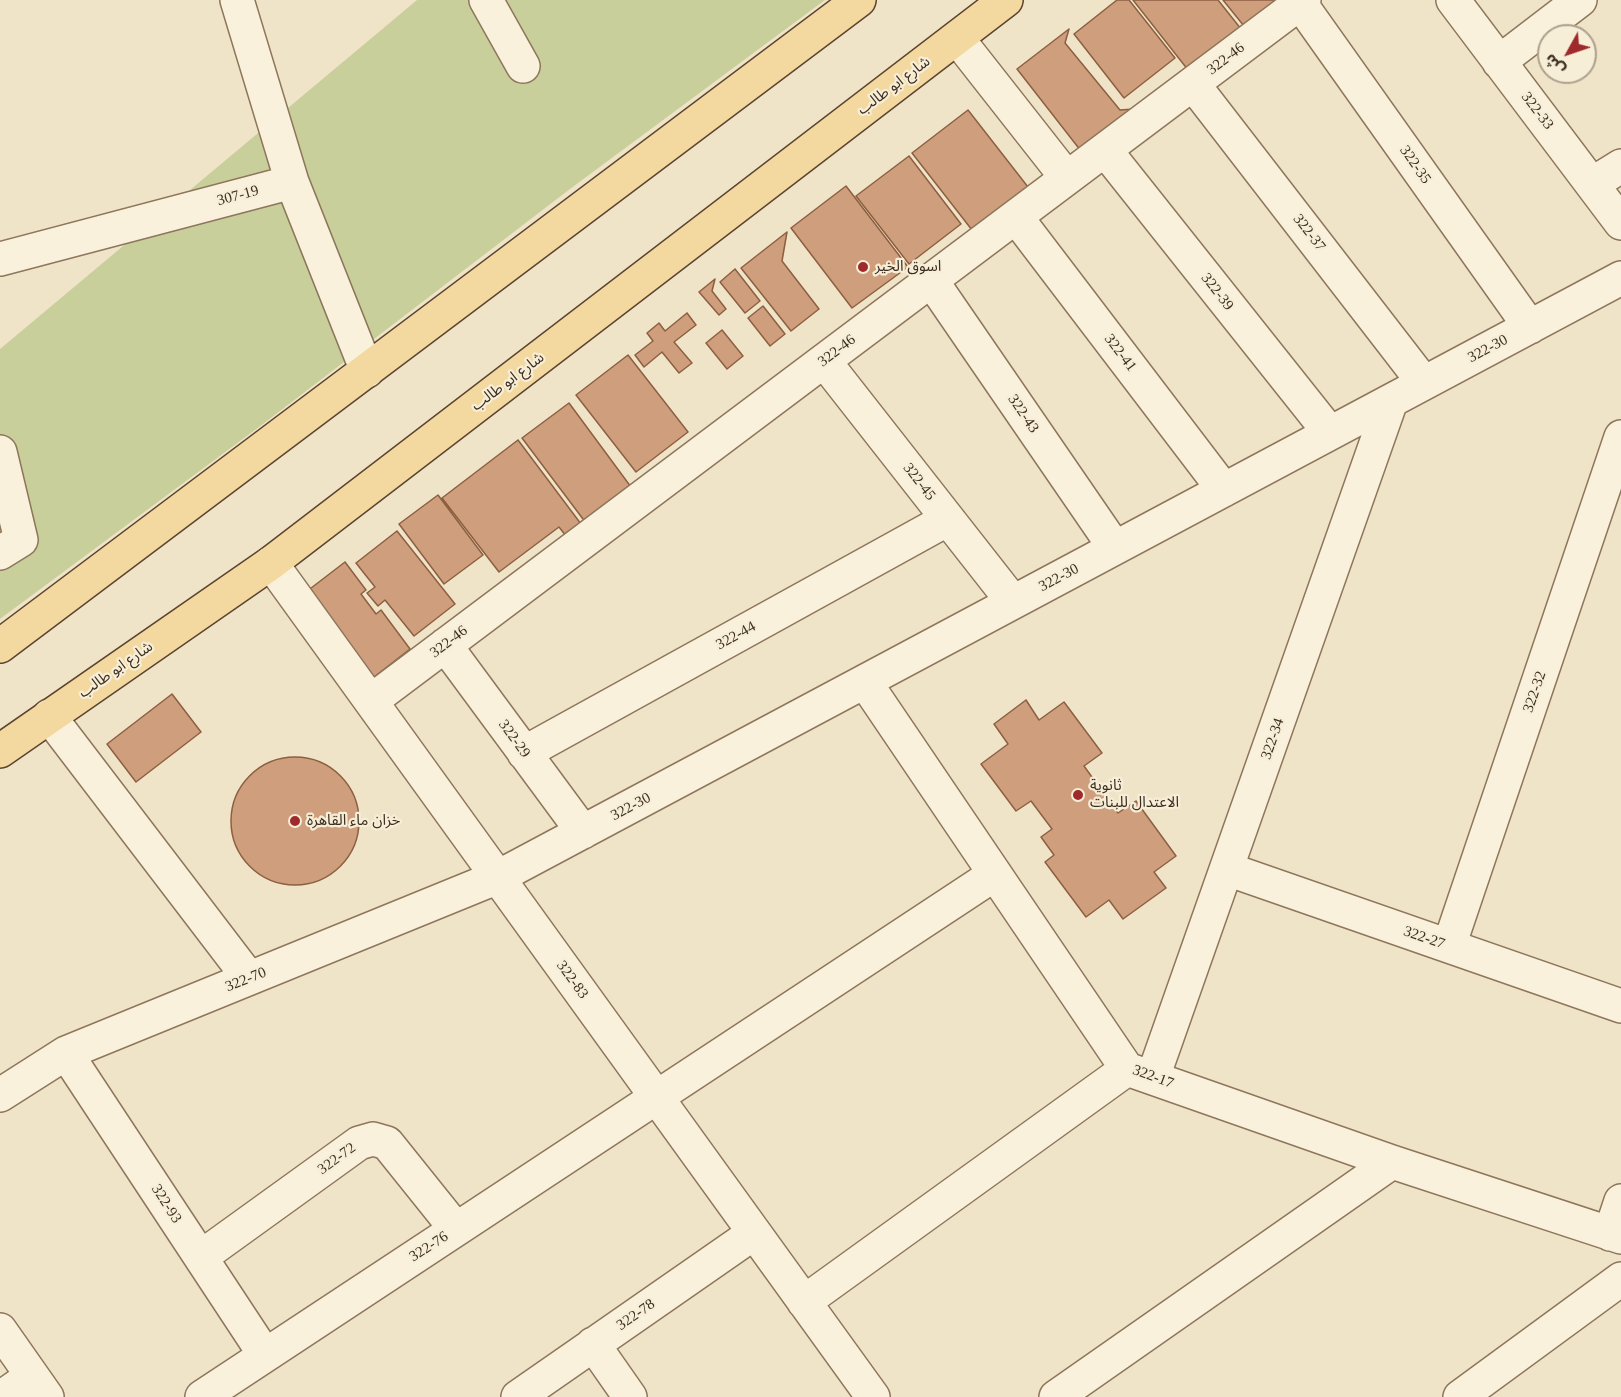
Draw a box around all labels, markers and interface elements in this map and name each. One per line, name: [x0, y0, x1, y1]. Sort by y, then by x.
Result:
north arrow: [1537, 24, 1597, 84]
street label: 322-46: [1204, 39, 1248, 79]
text: ش: [1541, 51, 1568, 78]
street label: شارع ابو طالب: [854, 53, 934, 119]
street label: 322-33: [1517, 89, 1557, 133]
street label: 322-35: [1395, 142, 1435, 188]
street label: 307-19: [215, 182, 261, 210]
street label: 322-37: [1289, 211, 1329, 255]
place label: اسوق الخير: [875, 258, 941, 276]
marker: اسوق الخير: [856, 260, 870, 274]
street label: 322-39: [1197, 270, 1237, 314]
street label: 322-46: [815, 331, 859, 371]
street label: 322-41: [1100, 331, 1140, 375]
street label: 322-30: [1465, 331, 1511, 367]
street label: شارع ابو طالب: [468, 349, 548, 415]
street label: 322-43: [1004, 391, 1042, 437]
street label: 322-45: [899, 460, 939, 504]
street label: 322-30: [1036, 560, 1082, 596]
street label: 322-44: [713, 618, 759, 654]
street label: 322-46: [427, 622, 471, 662]
street label: شارع ابو طالب: [76, 638, 156, 702]
street label: 322-32: [1520, 669, 1550, 715]
street label: 322-34: [1258, 716, 1288, 762]
street label: 322-29: [494, 717, 534, 761]
place label: ثانوية الاعتدال للبنات: [1090, 777, 1179, 812]
marker: ثانوية الاعتدال للبنات: [1071, 788, 1085, 802]
street label: 322-30: [608, 789, 654, 825]
place label: خزان ماء القاهرة: [307, 812, 400, 830]
marker: خزان ماء القاهرة: [288, 814, 302, 828]
street label: 322-27: [1401, 923, 1447, 953]
street label: 322-83: [552, 958, 592, 1002]
street label: 322-70: [223, 964, 269, 996]
street label: 322-17: [1130, 1061, 1176, 1093]
street label: 322-72: [315, 1139, 359, 1179]
street label: 322-93: [147, 1181, 185, 1227]
street label: 322-76: [406, 1228, 452, 1266]
street label: 322-78: [613, 1295, 659, 1335]

